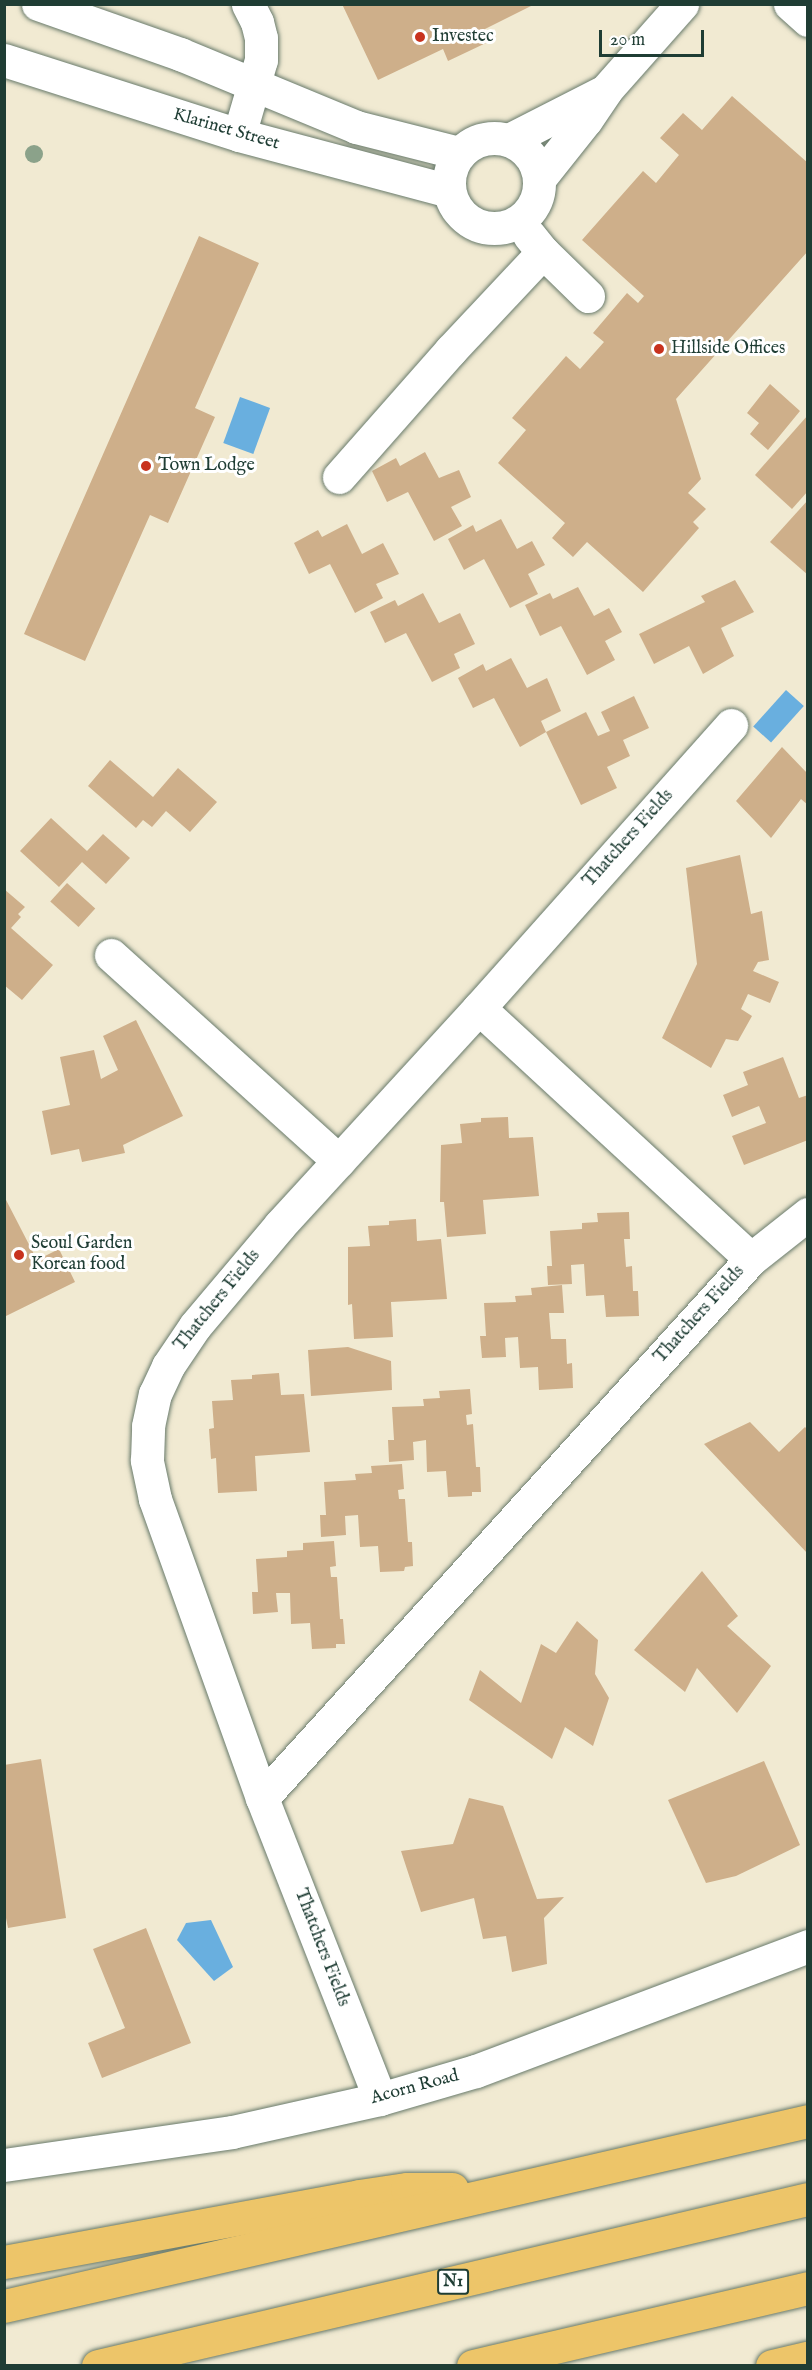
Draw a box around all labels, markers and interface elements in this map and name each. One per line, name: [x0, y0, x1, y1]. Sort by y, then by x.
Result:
scale bar: [602, 18, 707, 56]
place label: Investec: [432, 26, 494, 48]
text: 20 m: [610, 29, 645, 52]
marker: Investec: [413, 30, 427, 44]
street label: Klarinet Street: [170, 104, 282, 156]
place label: Hillside Offices: [671, 338, 785, 360]
marker: Hillside Offices: [652, 342, 666, 356]
place label: Town Lodge: [158, 455, 255, 477]
marker: Town Lodge: [139, 459, 153, 473]
street label: Thatchers Fields: [579, 786, 679, 892]
place label: Seoul Garden Korean food: [31, 1234, 132, 1276]
street label: Thatchers Fields: [170, 1246, 266, 1356]
marker: Seoul Garden Korean food: [12, 1248, 26, 1262]
street label: Thatchers Fields: [650, 1262, 750, 1368]
street label: Thatchers Fields: [289, 1886, 353, 2010]
street label: Acorn Road: [369, 2066, 461, 2110]
road number: N1: [436, 2269, 470, 2295]

